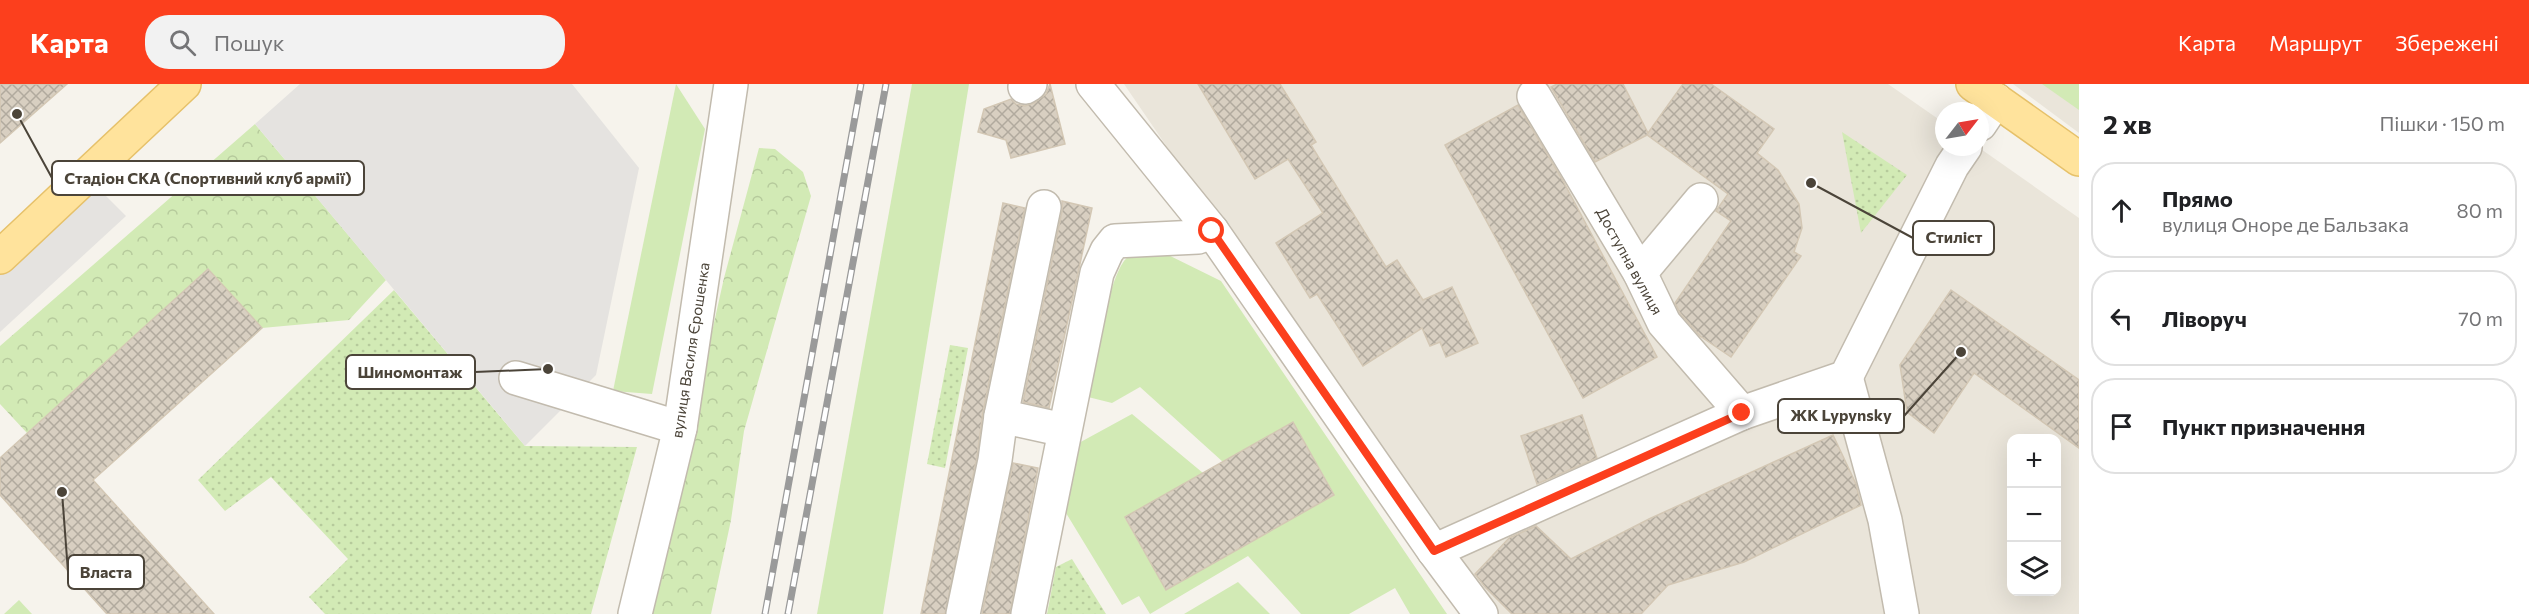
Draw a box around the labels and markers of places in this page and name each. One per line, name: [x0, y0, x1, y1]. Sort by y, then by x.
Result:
callout: Стадіон СКА (Спортивний клуб армії): [52, 161, 364, 195]
callout: Стиліст: [1913, 221, 1994, 255]
callout: Шиномонтаж: [346, 355, 475, 389]
callout: ЖК Lypynsky: [1778, 399, 1904, 433]
callout: Власта: [68, 555, 144, 589]

